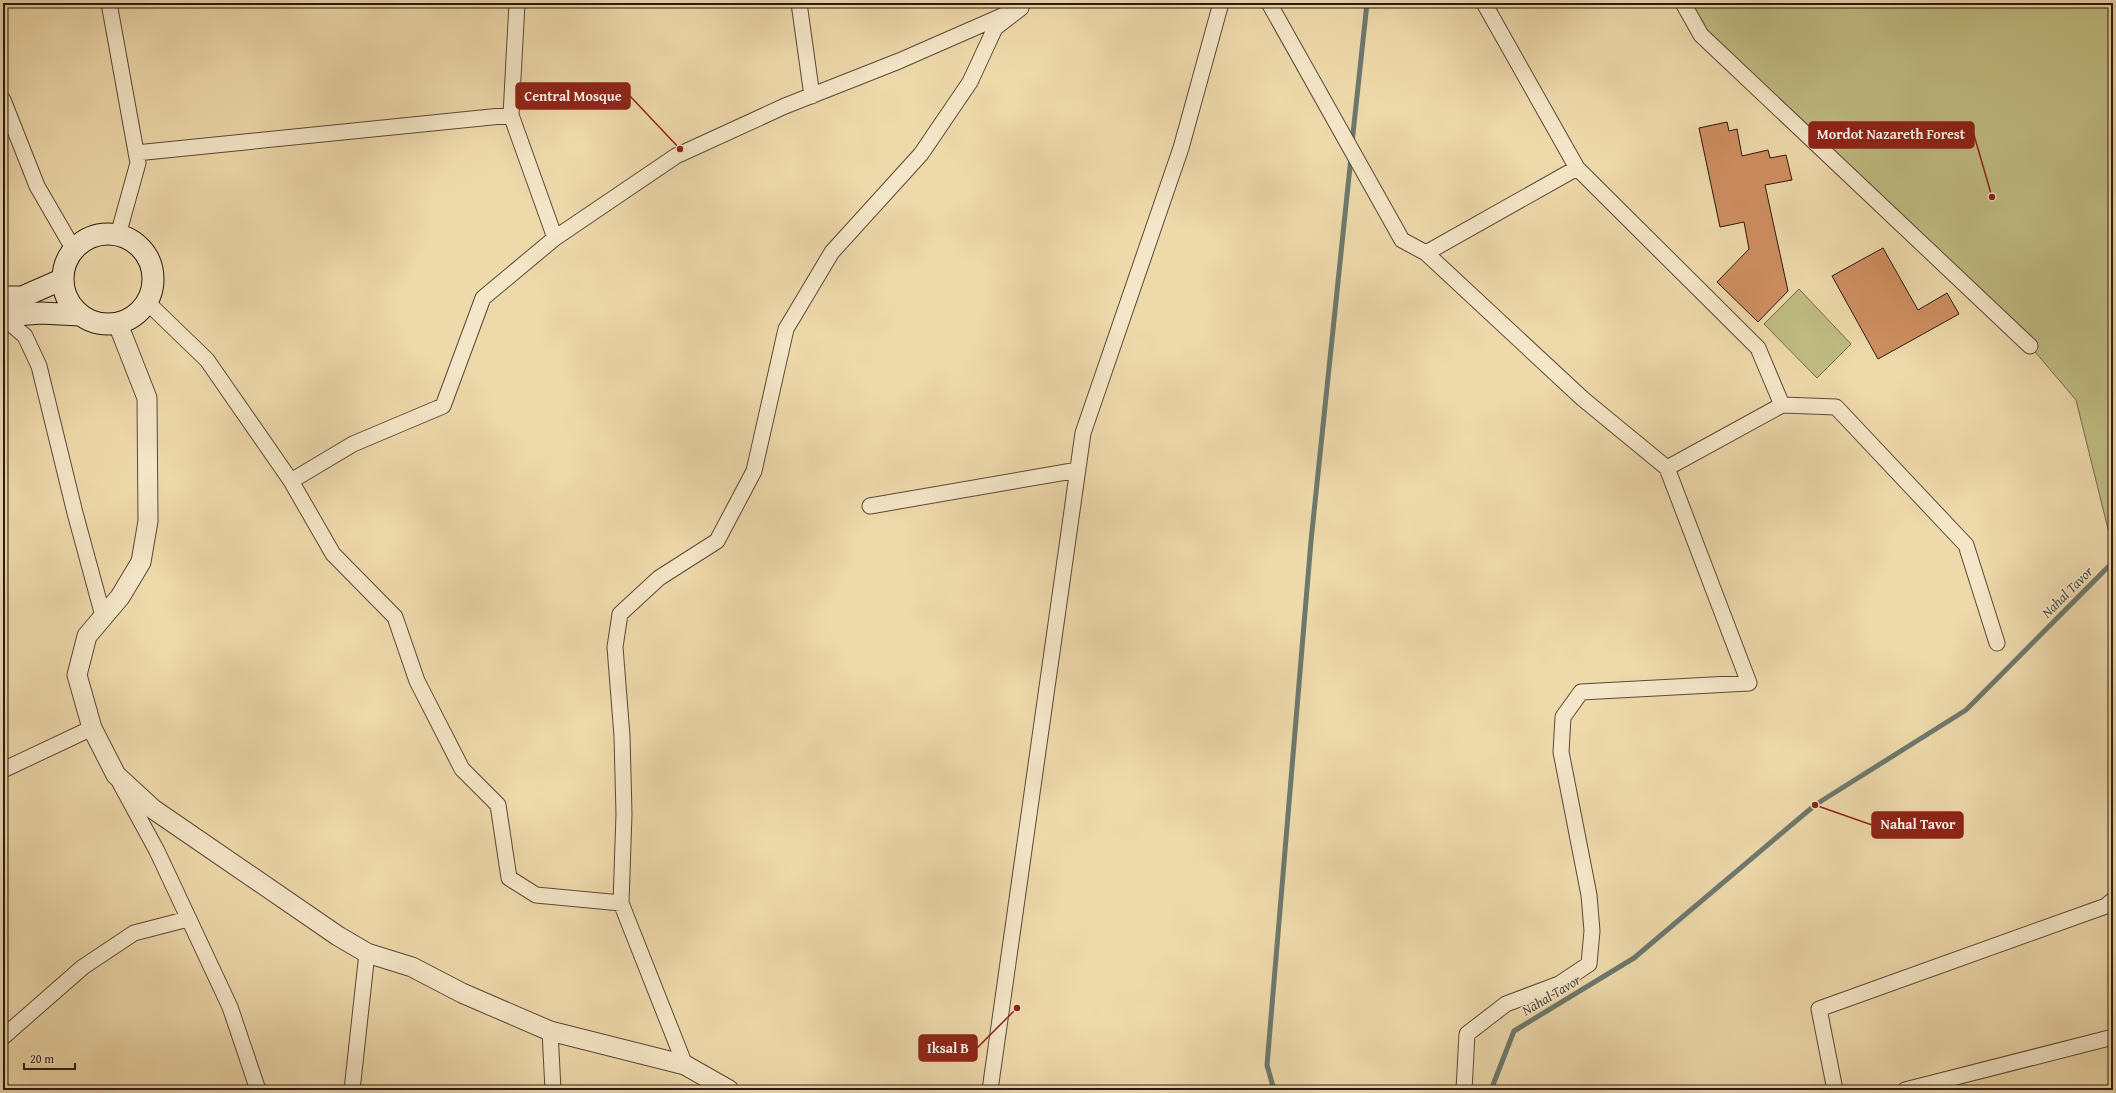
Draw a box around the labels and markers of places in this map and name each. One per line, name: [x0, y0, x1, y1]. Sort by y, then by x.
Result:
callout: Central Mosque: [516, 83, 630, 109]
callout: Mordot Nazareth Forest: [1809, 122, 1974, 148]
callout: Nahal Tavor: [1872, 812, 1963, 838]
callout: Iksal B: [919, 1035, 977, 1061]

